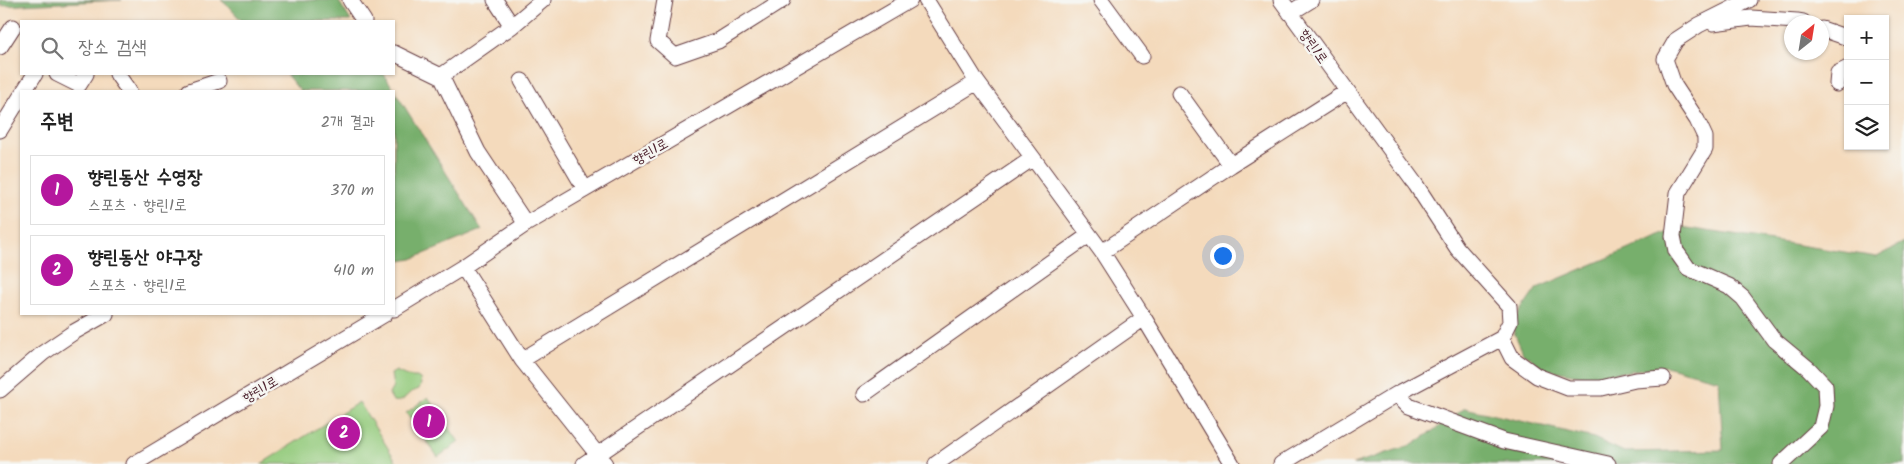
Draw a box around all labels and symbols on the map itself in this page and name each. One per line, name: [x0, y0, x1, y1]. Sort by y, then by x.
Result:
north arrow: [1784, 15, 1829, 60]
street label: 향린1로: [1293, 25, 1333, 69]
street label: 향린1로: [628, 133, 673, 171]
your location: [1210, 243, 1236, 269]
street label: 향린1로: [238, 371, 283, 409]
pin: 1: [413, 403, 445, 441]
pin: 2: [328, 414, 360, 452]

